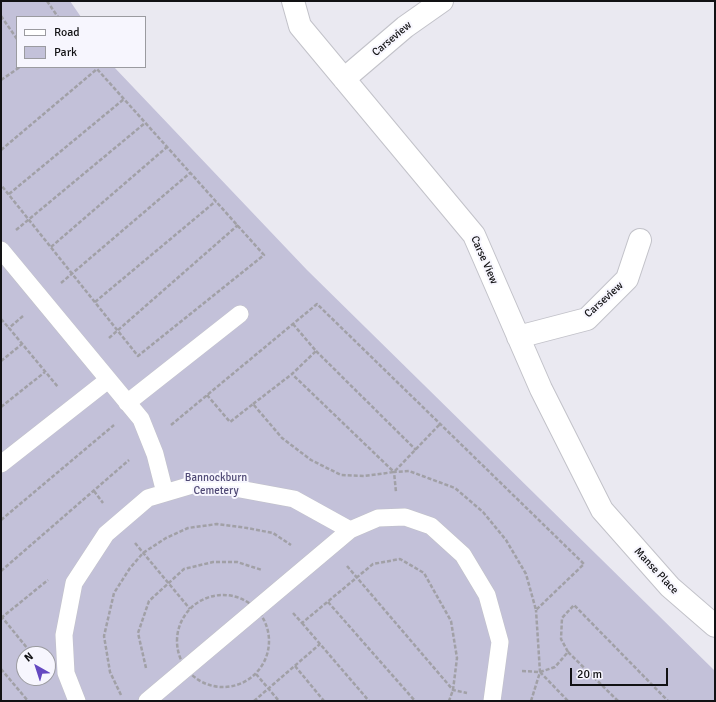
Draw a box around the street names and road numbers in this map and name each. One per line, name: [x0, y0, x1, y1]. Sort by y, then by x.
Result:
street label: Carseview: [370, 19, 414, 59]
street label: Carse View: [467, 234, 501, 286]
street label: Carseview: [582, 279, 626, 321]
street label: Manse Place: [631, 545, 681, 597]

